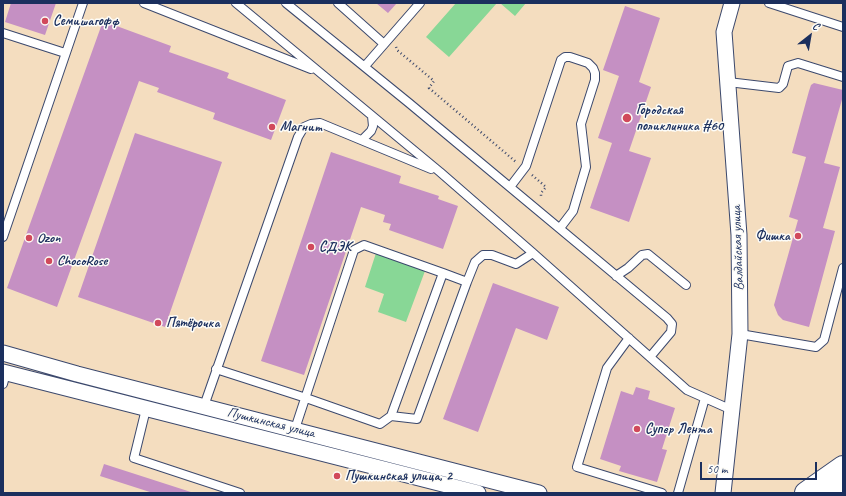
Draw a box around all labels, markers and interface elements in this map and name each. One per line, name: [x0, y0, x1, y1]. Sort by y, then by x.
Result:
place label: Семишагофф: [53, 13, 119, 29]
marker: Семишагофф: [40, 16, 50, 26]
north arrow: [790, 16, 830, 56]
text: С: [810, 18, 822, 33]
place label: Городская поликлиника #60: [636, 102, 723, 134]
marker: Городская поликлиника #60: [621, 112, 633, 124]
place label: Магнит: [280, 119, 322, 135]
marker: Магнит: [267, 122, 277, 132]
street label: Валдайская улица: [728, 205, 748, 291]
place label: Фишка: [756, 228, 790, 244]
place label: Ozon: [37, 230, 60, 246]
marker: Фишка: [793, 231, 803, 241]
marker: Ozon: [24, 233, 34, 243]
place label: СДЭК: [319, 239, 351, 255]
marker: СДЭК: [306, 242, 316, 252]
place label: ChocoRose: [57, 253, 107, 269]
marker: ChocoRose: [44, 256, 54, 266]
place label: Пятёрочка: [166, 315, 220, 331]
marker: Пятёрочка: [153, 318, 163, 328]
street label: Пушкинская улица: [225, 404, 317, 442]
place label: Супер Лента: [645, 421, 712, 437]
marker: Супер Лента: [632, 424, 642, 434]
scale bar: [702, 454, 819, 480]
text: 50 m: [707, 461, 727, 477]
place label: Пушкинская улица, 2: [345, 468, 452, 484]
marker: Пушкинская улица, 2: [332, 471, 342, 481]

